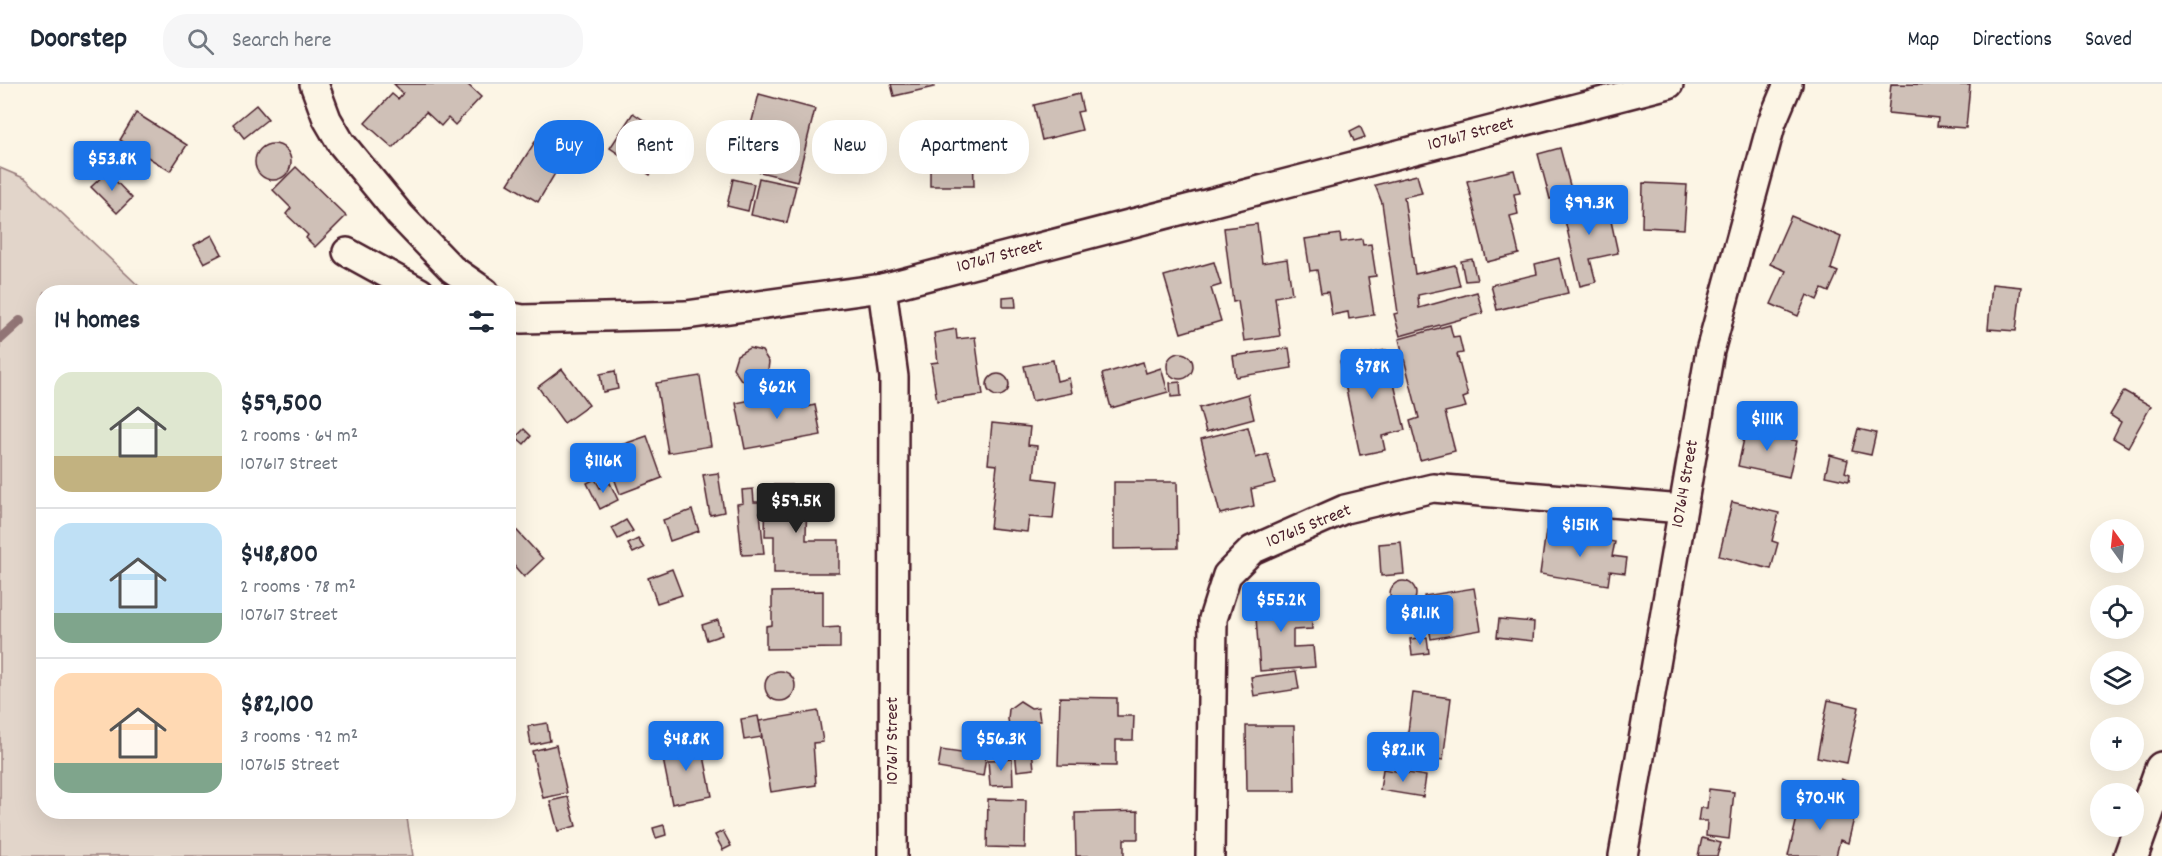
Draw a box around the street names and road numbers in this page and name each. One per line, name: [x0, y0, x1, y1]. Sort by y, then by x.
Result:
street label: 107617 Street: [1425, 111, 1517, 158]
street label: 107617 Street: [954, 233, 1046, 280]
street label: 107614 Street: [1666, 438, 1706, 530]
street label: 107615 Street: [1263, 498, 1356, 555]
street label: 107617 Street: [881, 697, 906, 785]

